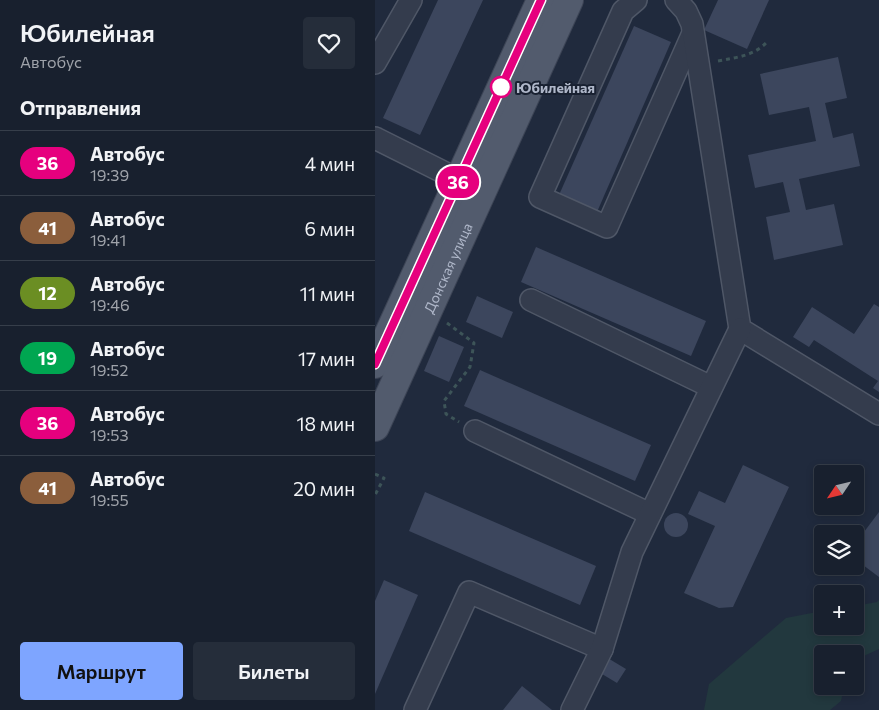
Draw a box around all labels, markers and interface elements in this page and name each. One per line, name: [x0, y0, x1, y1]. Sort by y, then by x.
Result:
button: heart: [303, 17, 355, 69]
text: Юбилейная: [20, 18, 155, 47]
text: Автобус: [20, 52, 82, 71]
marker: Юбилейная: [490, 76, 512, 98]
place label: Юбилейная: [516, 79, 595, 96]
text: Отправления: [20, 96, 141, 119]
text: Автобус: [90, 142, 165, 165]
text: 36: [37, 152, 58, 174]
text: 4 мин: [305, 152, 355, 175]
text: 19:39: [90, 165, 129, 184]
line badge: 36: [436, 166, 481, 198]
text: 36: [447, 171, 469, 193]
text: Автобус: [90, 207, 165, 230]
text: 41: [38, 217, 57, 239]
text: 6 мин: [305, 217, 355, 240]
street label: Донская улица: [419, 220, 475, 316]
text: 19:41: [90, 230, 126, 249]
text: Автобус: [90, 272, 165, 295]
text: 12: [38, 282, 57, 304]
text: 11 мин: [300, 282, 355, 305]
text: 19:46: [90, 295, 130, 314]
text: Автобус: [90, 337, 165, 360]
text: 19: [38, 347, 57, 369]
text: 17 мин: [298, 347, 355, 370]
text: 19:52: [90, 360, 128, 379]
text: Автобус: [90, 402, 165, 425]
text: 36: [37, 412, 58, 434]
text: 18 мин: [296, 412, 355, 435]
text: 19:53: [90, 425, 129, 444]
north arrow: [814, 465, 864, 515]
map controls: [814, 465, 864, 695]
text: Автобус: [90, 467, 165, 490]
text: 41: [38, 477, 57, 499]
text: 20 мин: [293, 477, 355, 500]
text: 19:55: [90, 490, 129, 509]
button: layers: [814, 525, 864, 575]
button: +: [814, 585, 864, 635]
button: Маршрут: [20, 642, 183, 700]
button: Билеты: [193, 642, 355, 700]
button: −: [814, 645, 864, 695]

